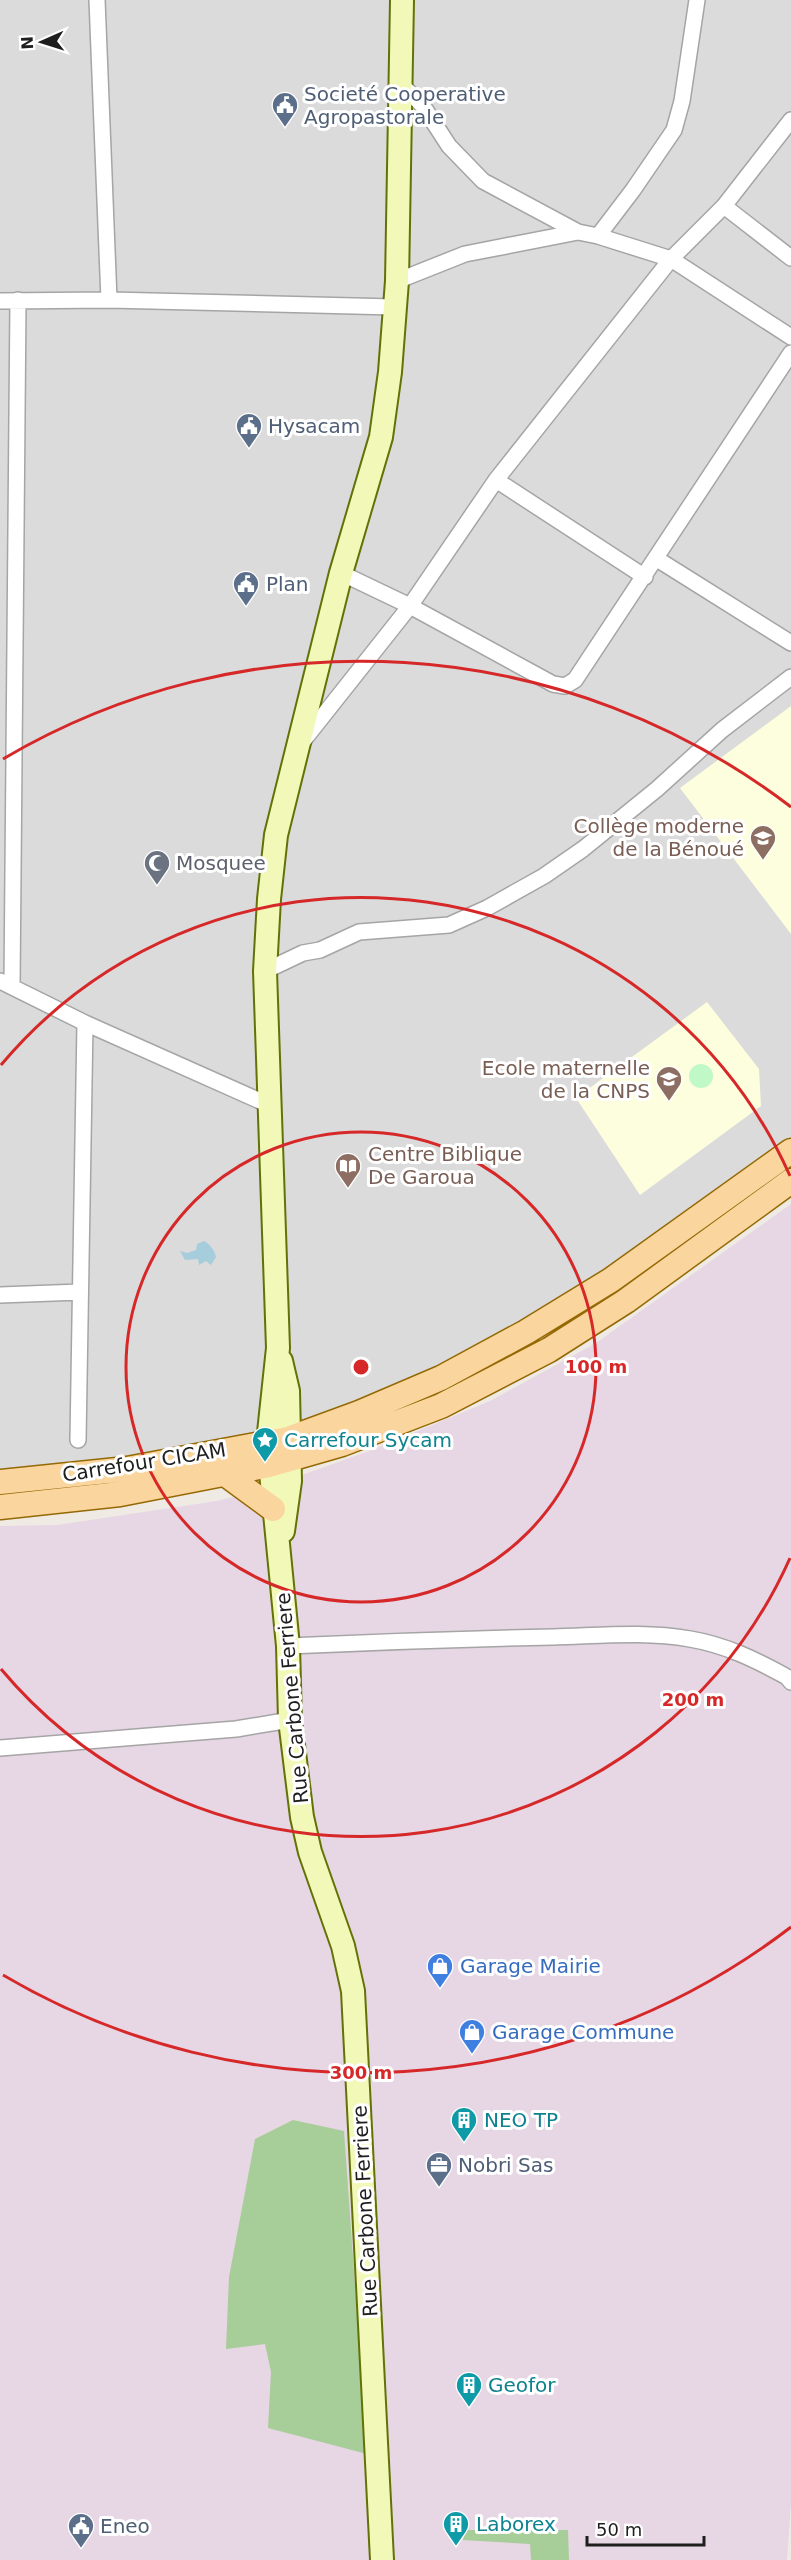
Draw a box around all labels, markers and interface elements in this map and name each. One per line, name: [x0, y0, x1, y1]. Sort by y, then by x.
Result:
north arrow: [12, 12, 72, 72]
text: N: [18, 36, 37, 50]
place label: Societé Cooperative Agropastorale: [304, 82, 506, 129]
public building icon: Societé Cooperative Agropastorale: [270, 90, 300, 128]
public building icon: Hysacam: [234, 411, 264, 449]
place label: Hysacam: [268, 414, 360, 438]
public building icon: Plan: [231, 569, 261, 607]
place label: Plan: [266, 572, 309, 596]
place label: Collège moderne de la Bénoué: [573, 814, 744, 861]
school or university icon: Collège moderne de la Bénoué: [748, 823, 778, 861]
mosque icon: Mosquee: [142, 848, 172, 886]
place label: Mosquee: [176, 851, 266, 875]
place label: Ecole maternelle de la CNPS: [482, 1056, 650, 1103]
school or university icon: Ecole maternelle de la CNPS: [654, 1064, 684, 1102]
place label: Centre Biblique De Garoua: [368, 1142, 522, 1189]
library icon: Centre Biblique De Garoua: [333, 1151, 363, 1189]
text: 100 m: [565, 1356, 627, 1377]
centre of rings: [351, 1357, 371, 1377]
place icon: Carrefour Sycam: [250, 1425, 280, 1463]
place label: Carrefour Sycam: [284, 1428, 452, 1452]
street label: Carrefour CICAM: [60, 1437, 228, 1487]
street label: Rue Carbone Ferriere: [271, 1591, 313, 1805]
text: 200 m: [662, 1689, 724, 1710]
shop icon: Garage Mairie: [425, 1951, 455, 1989]
place label: Garage Mairie: [460, 1954, 601, 1978]
shop icon: Garage Commune: [457, 2017, 487, 2055]
place label: Garage Commune: [492, 2020, 674, 2044]
text: 300 m: [330, 2062, 392, 2083]
street label: Rue Carbone Ferriere: [347, 2105, 383, 2317]
building icon: NEO TP: [449, 2105, 479, 2143]
place label: NEO TP: [484, 2108, 558, 2132]
office icon: Nobri Sas: [424, 2150, 454, 2188]
place label: Nobri Sas: [458, 2153, 553, 2177]
building icon: Geofor: [454, 2370, 484, 2408]
place label: Geofor: [488, 2373, 556, 2397]
building icon: Laborex: [441, 2509, 471, 2547]
scale bar: [587, 2509, 704, 2547]
public building icon: Eneo: [66, 2511, 96, 2549]
place label: Laborex: [476, 2512, 556, 2536]
place label: Eneo: [100, 2514, 150, 2538]
text: 50 m: [596, 2519, 642, 2540]

